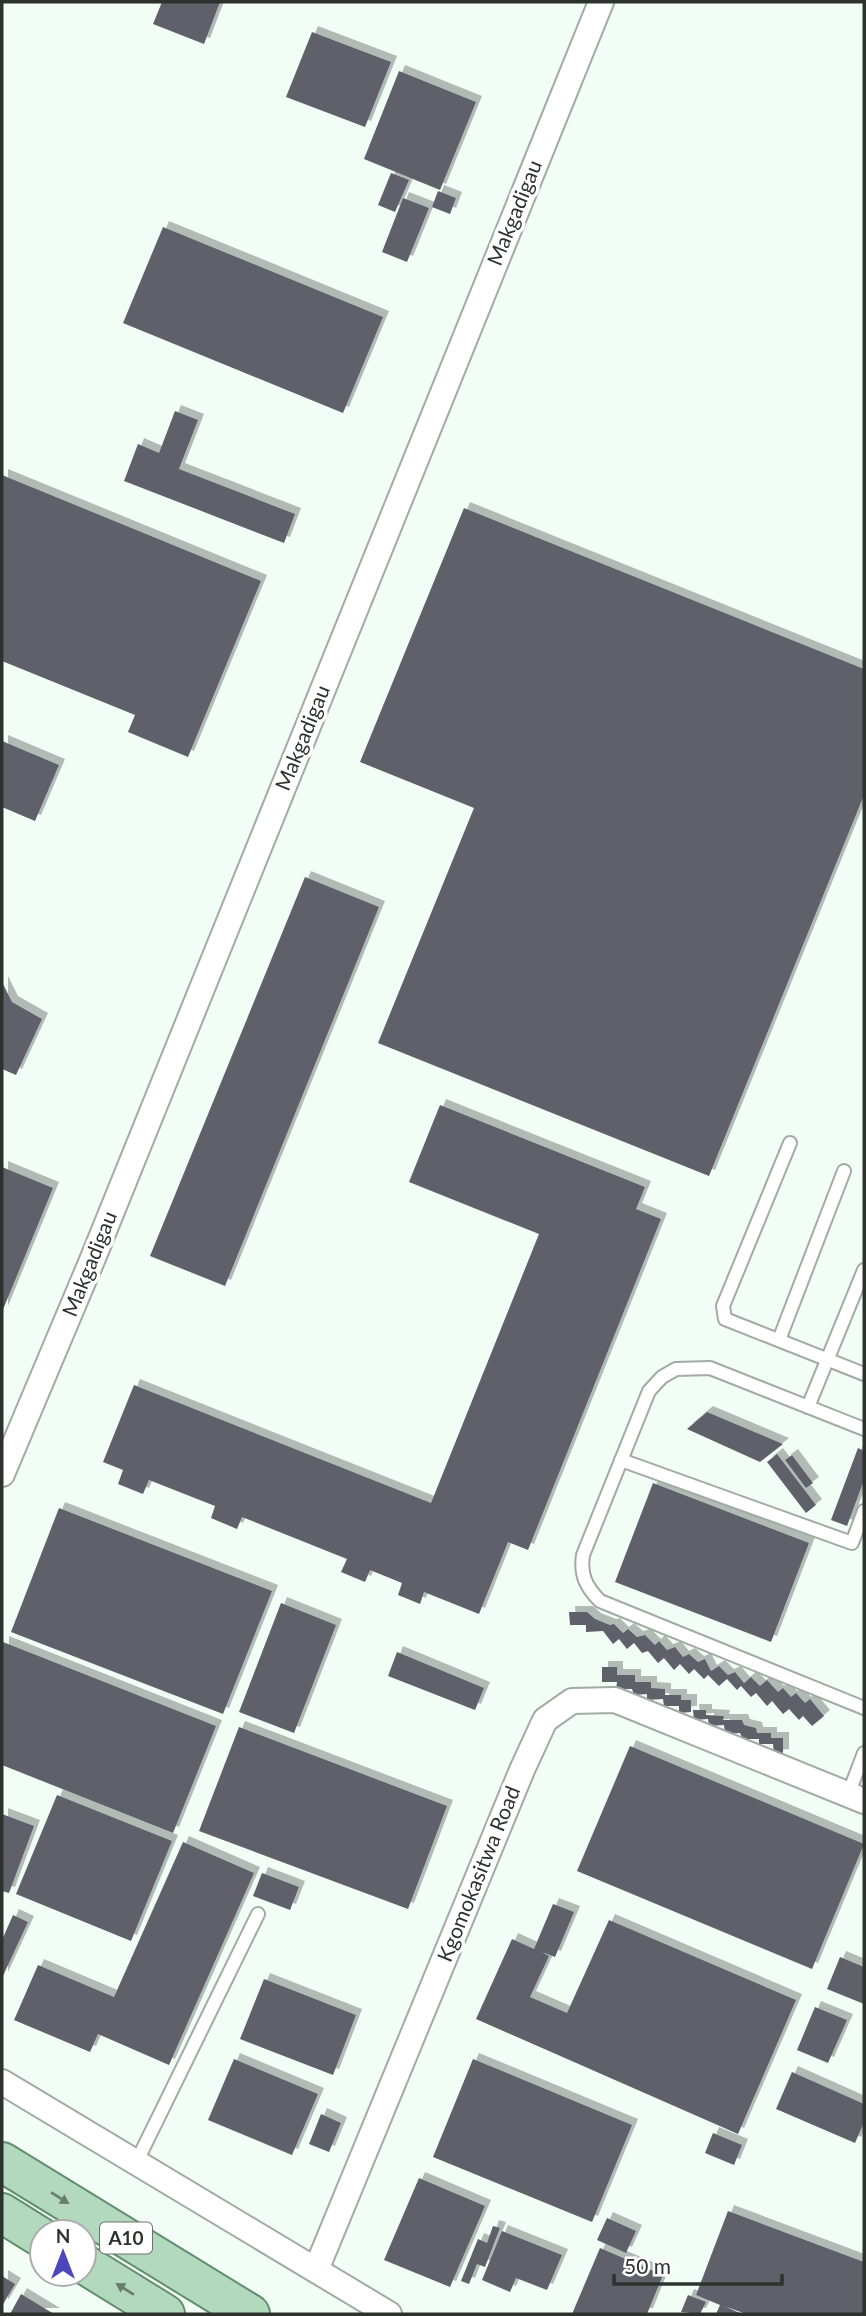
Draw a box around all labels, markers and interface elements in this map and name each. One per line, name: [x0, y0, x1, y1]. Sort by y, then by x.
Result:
street label: Makgadigau: [481, 156, 546, 269]
street label: Makgadigau: [269, 681, 334, 794]
street label: Makgadigau: [56, 1207, 121, 1320]
street label: Kgomokasitwa Road: [431, 1782, 524, 1965]
one-way arrow: [50, 2191, 69, 2204]
north arrow: [28, 2218, 98, 2288]
road number: A10: [100, 2222, 152, 2254]
text: N: [56, 2224, 70, 2247]
scale bar: [614, 2242, 782, 2286]
text: 50 m: [624, 2253, 671, 2278]
one-way arrow: [115, 2283, 134, 2295]

